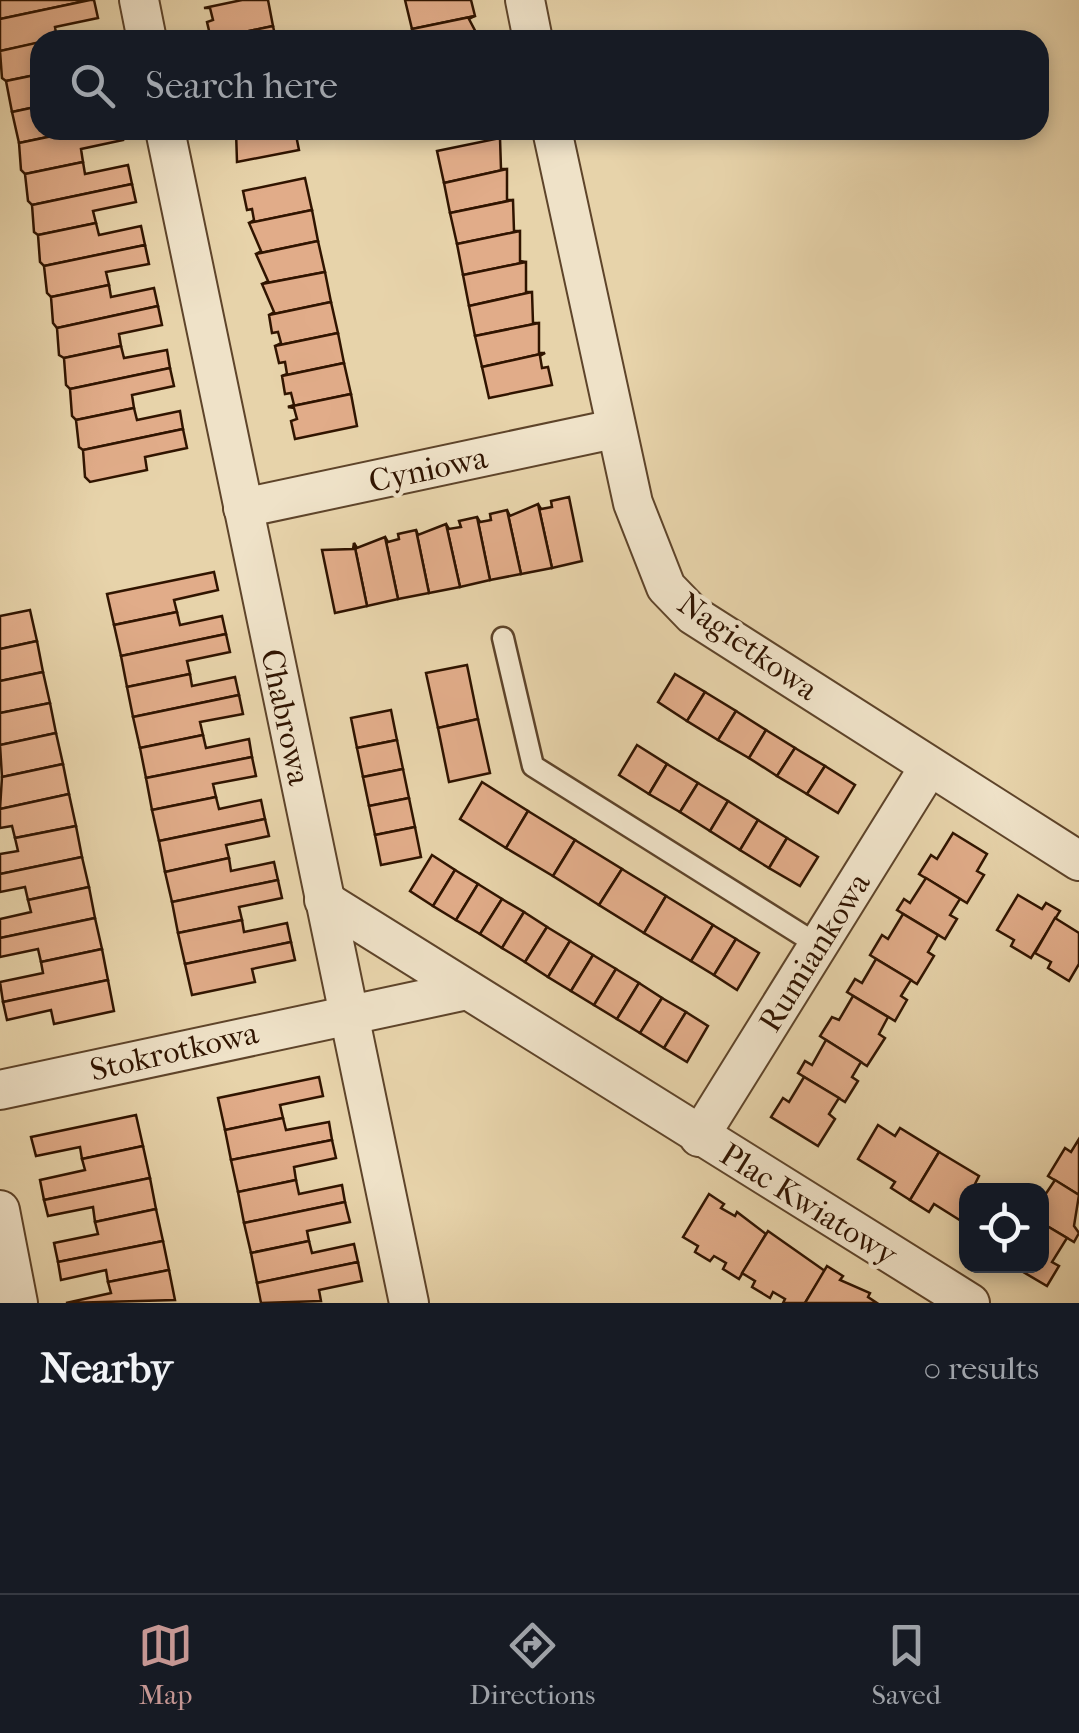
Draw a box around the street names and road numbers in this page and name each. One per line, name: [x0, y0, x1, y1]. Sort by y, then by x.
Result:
street label: Cyniowa: [366, 439, 492, 500]
street label: Nagietkowa: [671, 585, 826, 709]
street label: Chabrowa: [253, 646, 318, 790]
street label: Rumiankowa: [751, 865, 878, 1038]
street label: Stokrotkowa: [86, 1014, 263, 1089]
street label: Plac Kwiatowy: [714, 1135, 905, 1274]

